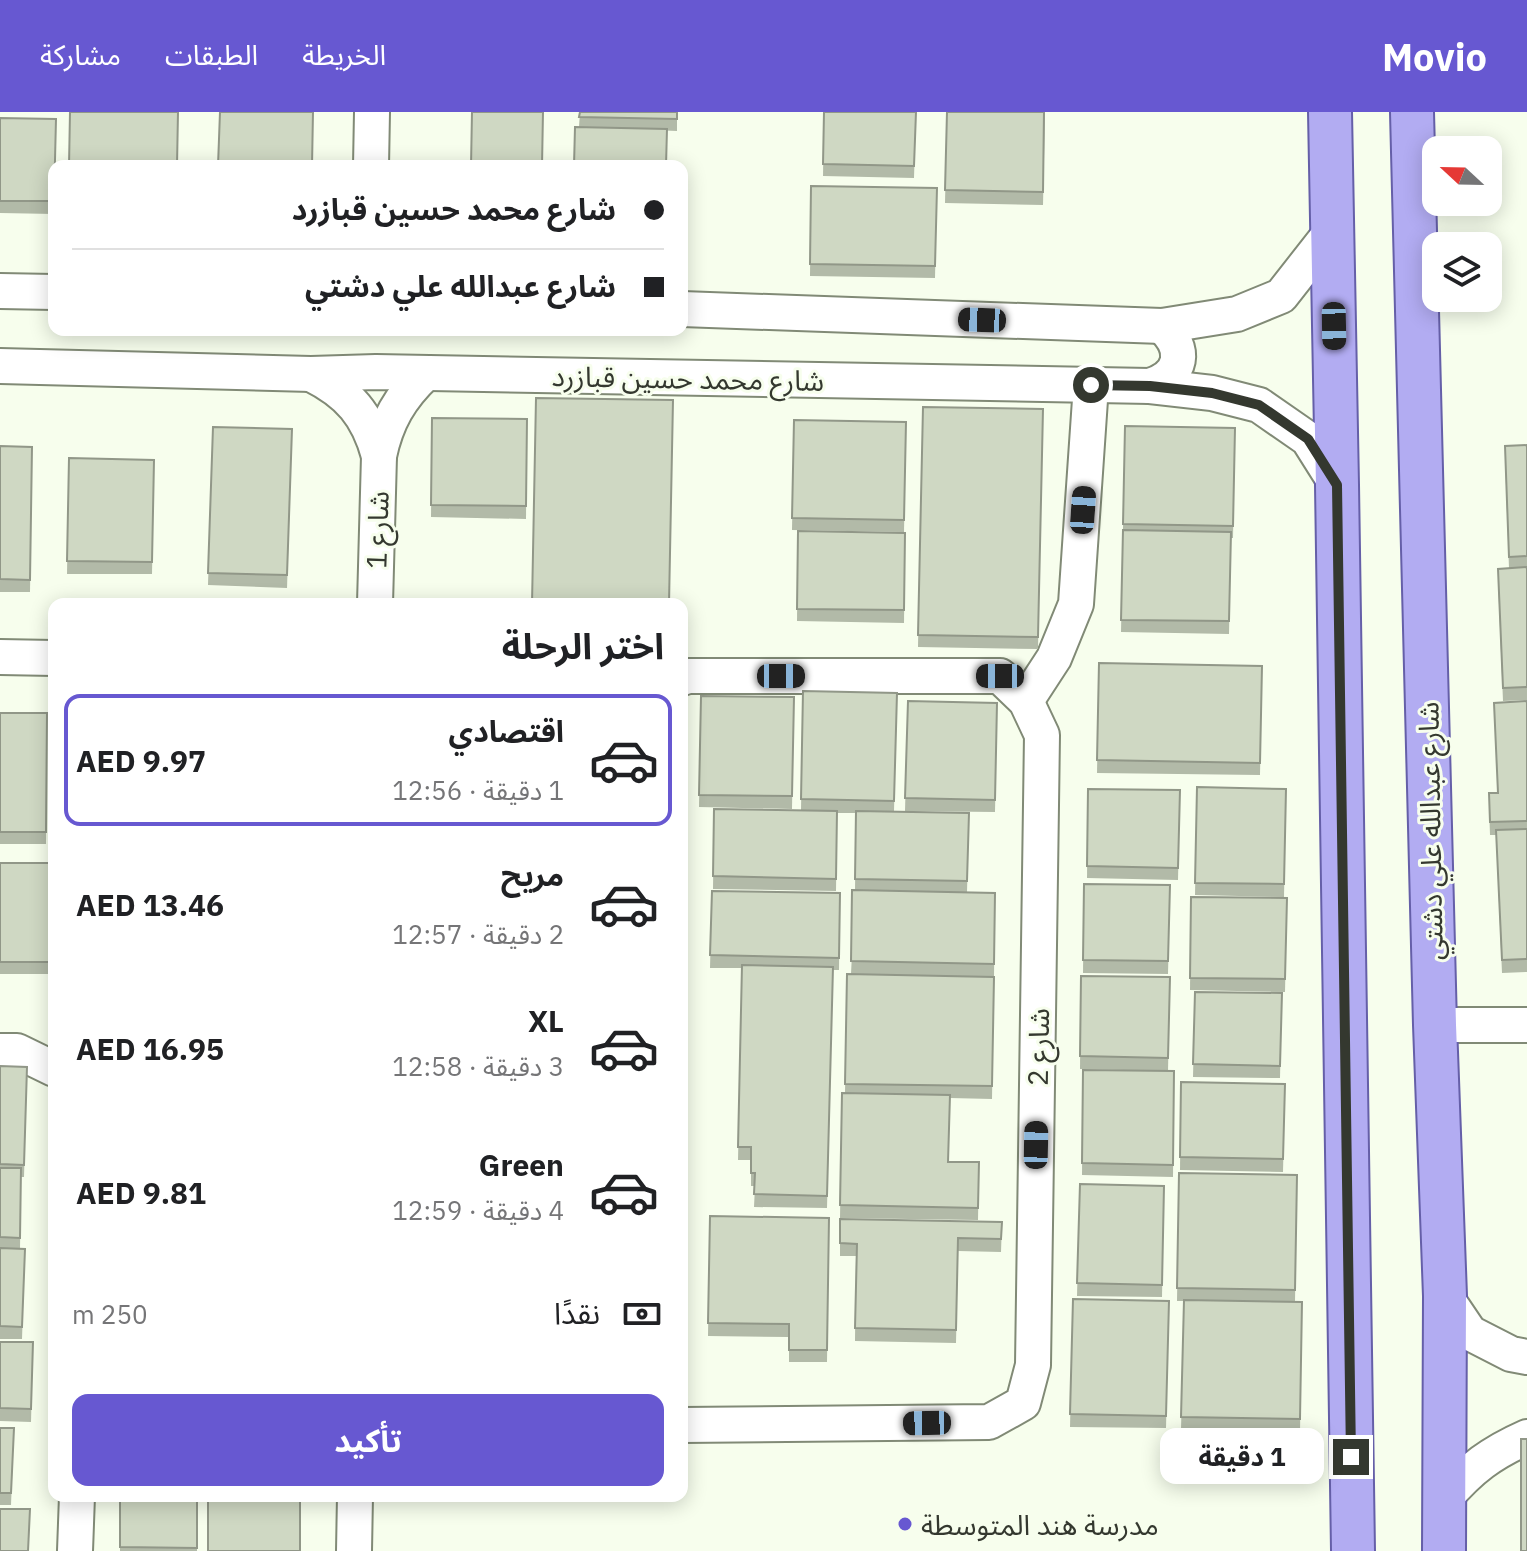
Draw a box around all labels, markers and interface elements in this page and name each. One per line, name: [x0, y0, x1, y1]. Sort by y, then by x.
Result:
text: Movio: [1382, 32, 1487, 81]
text: مشاركة: [40, 36, 121, 73]
text: الطبقات: [165, 36, 258, 73]
text: الخريطة: [302, 36, 386, 73]
north arrow: [1422, 136, 1502, 216]
map controls: [1422, 136, 1502, 312]
text: شارع محمد حسين قبازرد: [292, 189, 616, 228]
button: layers: [1422, 232, 1502, 312]
text: شارع عبدالله علي دشتي: [305, 266, 616, 305]
car: [1322, 302, 1346, 350]
car: [958, 307, 1006, 333]
street label: شارع محمد حسين قبازرد: [551, 357, 825, 402]
route start: [1073, 367, 1109, 403]
car: [1069, 485, 1097, 535]
street label: شارع 1: [357, 490, 400, 570]
text: اختر الرحلة: [502, 622, 664, 669]
car: [757, 664, 805, 688]
car: [976, 664, 1024, 688]
street label: شارع عبدالله علي دشتي: [1409, 701, 1454, 960]
text: اقتصادي: [449, 711, 564, 750]
icon: car: [588, 724, 660, 796]
text: AED 9.97: [76, 741, 206, 780]
text: 1 دقيقة · 12:56: [392, 773, 564, 807]
text: مريح: [501, 855, 564, 894]
icon: car: [588, 868, 660, 940]
text: AED 13.46: [76, 885, 224, 924]
text: 2 دقيقة · 12:57: [392, 917, 564, 951]
text: XL: [528, 1001, 564, 1040]
street label: شارع 2: [1019, 1008, 1060, 1086]
icon: car: [588, 1012, 660, 1084]
text: AED 16.95: [76, 1029, 224, 1068]
text: 3 دقيقة · 12:58: [392, 1049, 564, 1083]
car: [1024, 1121, 1048, 1169]
text: Green: [479, 1145, 564, 1184]
icon: car: [588, 1156, 660, 1228]
text: AED 9.81: [76, 1173, 206, 1212]
text: 4 دقيقة · 12:59: [392, 1193, 564, 1227]
icon: cash: [620, 1292, 664, 1336]
text: نقدًا: [554, 1293, 600, 1332]
text: 250 m: [72, 1297, 148, 1331]
button: تأكيد: [72, 1394, 664, 1486]
car: [903, 1411, 951, 1435]
callout: 1 دقيقة: [1159, 1429, 1323, 1485]
text: 1 دقيقة: [1198, 1439, 1286, 1473]
route end: [1333, 1439, 1369, 1475]
place label: مدرسة هند المتوسطة: [921, 1506, 1159, 1543]
marker: مدرسة هند المتوسطة: [896, 1515, 914, 1533]

